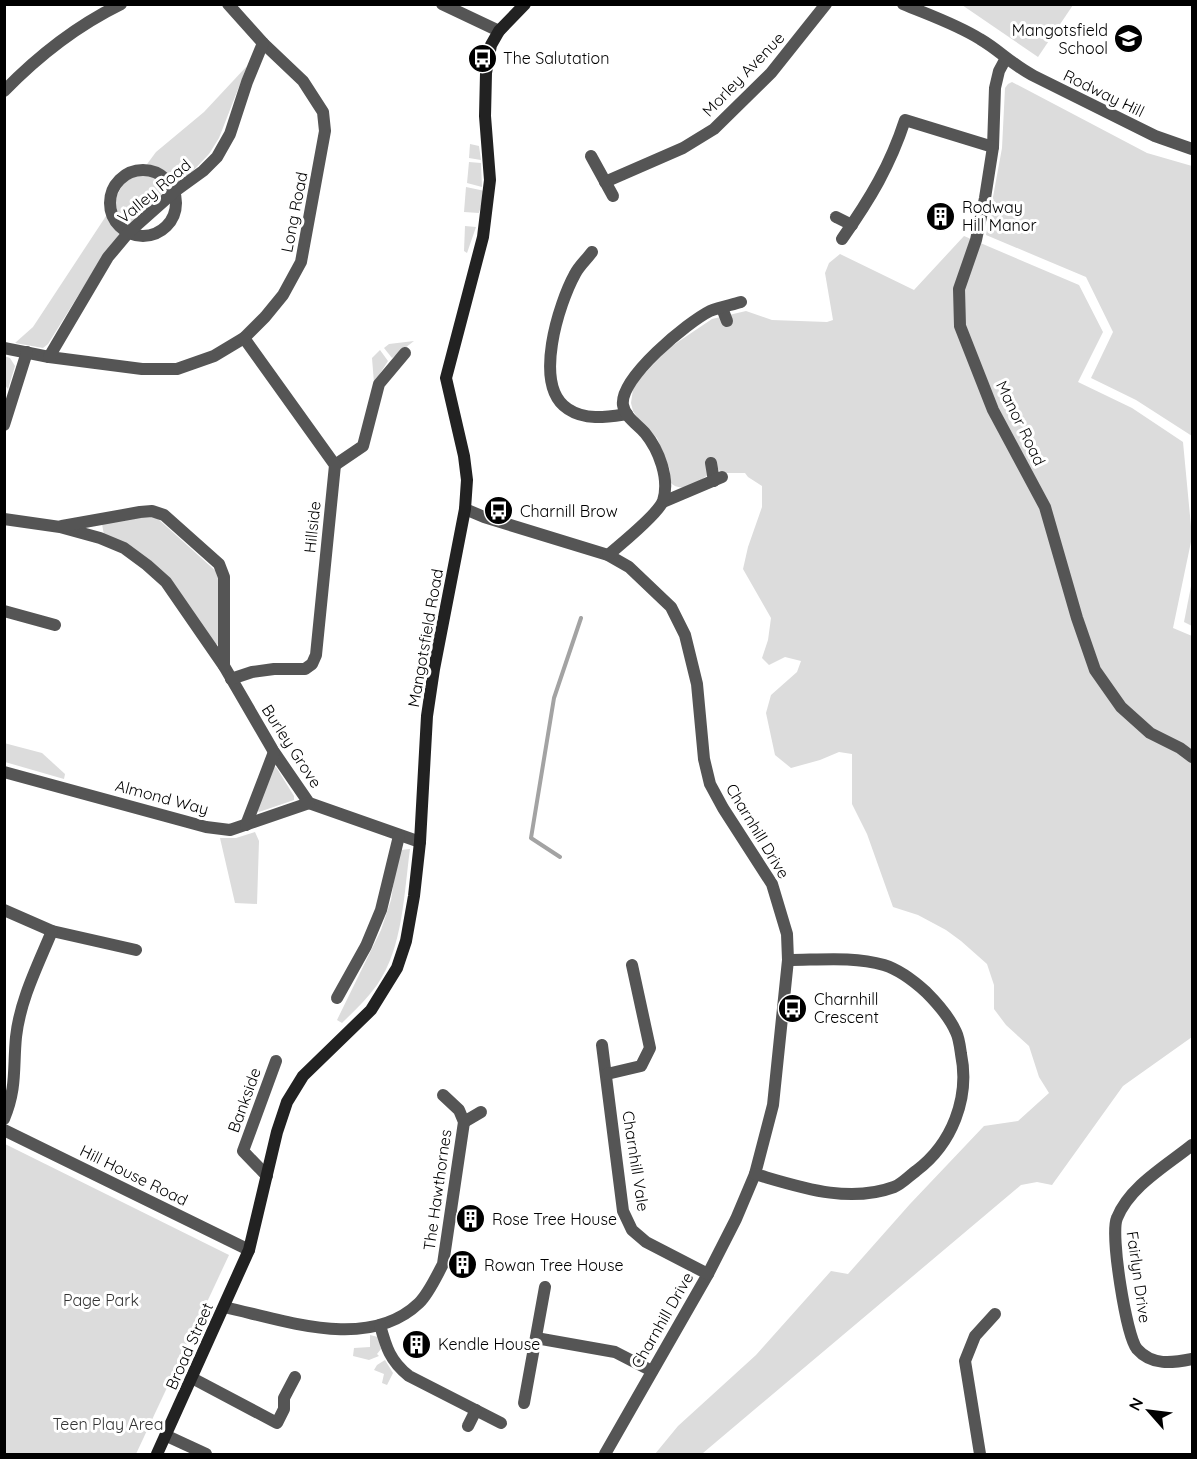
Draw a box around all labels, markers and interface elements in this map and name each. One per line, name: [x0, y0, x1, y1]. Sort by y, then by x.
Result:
place label: Mangotsfield School: [1012, 20, 1108, 58]
school or university icon: Mangotsfield School: [1113, 23, 1145, 55]
street label: Morley Avenue: [698, 28, 788, 120]
bus stop icon: The Salutation: [466, 42, 498, 74]
place label: The Salutation: [503, 48, 609, 68]
street label: Rodway Hill: [1060, 65, 1148, 121]
street label: Valley Road: [113, 155, 195, 227]
street label: Long Road: [276, 170, 312, 254]
place label: Rodway Hill Manor: [962, 197, 1037, 235]
building icon: Rodway Hill Manor: [925, 200, 957, 232]
street label: Manor Road: [992, 377, 1050, 469]
bus stop icon: Charnill Brow: [483, 495, 515, 527]
street label: Hillside: [299, 500, 325, 554]
place label: Charnill Brow: [520, 501, 618, 521]
street label: Mangotsfield Road: [403, 567, 447, 709]
street label: Burley Grove: [258, 700, 326, 792]
street label: Almond Way: [113, 775, 211, 819]
street label: Charnhill Drive: [722, 780, 794, 882]
place label: Charnhill Crescent: [814, 989, 879, 1027]
bus stop icon: Charnhill Crescent: [777, 992, 809, 1024]
street label: Bankside: [223, 1065, 265, 1135]
street label: Charnhill Vale: [618, 1109, 654, 1213]
street label: The Hawthornes: [419, 1128, 455, 1252]
street label: Hill House Road: [77, 1140, 191, 1210]
building icon: Rose Tree House: [455, 1203, 487, 1235]
place label: Rose Tree House: [492, 1209, 617, 1229]
street label: Fairlyn Drive: [1123, 1230, 1155, 1324]
building icon: Rowan Tree House: [447, 1249, 479, 1281]
place label: Rowan Tree House: [484, 1255, 624, 1275]
street label: Charnhill Drive: [626, 1268, 698, 1372]
park label: Page Park: [63, 1290, 139, 1310]
street label: Broad Street: [161, 1299, 217, 1393]
building icon: Kendle House: [401, 1328, 433, 1360]
place label: Kendle House: [438, 1334, 540, 1354]
north arrow: [1119, 1381, 1179, 1441]
text: N: [1124, 1394, 1147, 1414]
park label: Teen Play Area: [53, 1414, 163, 1434]

